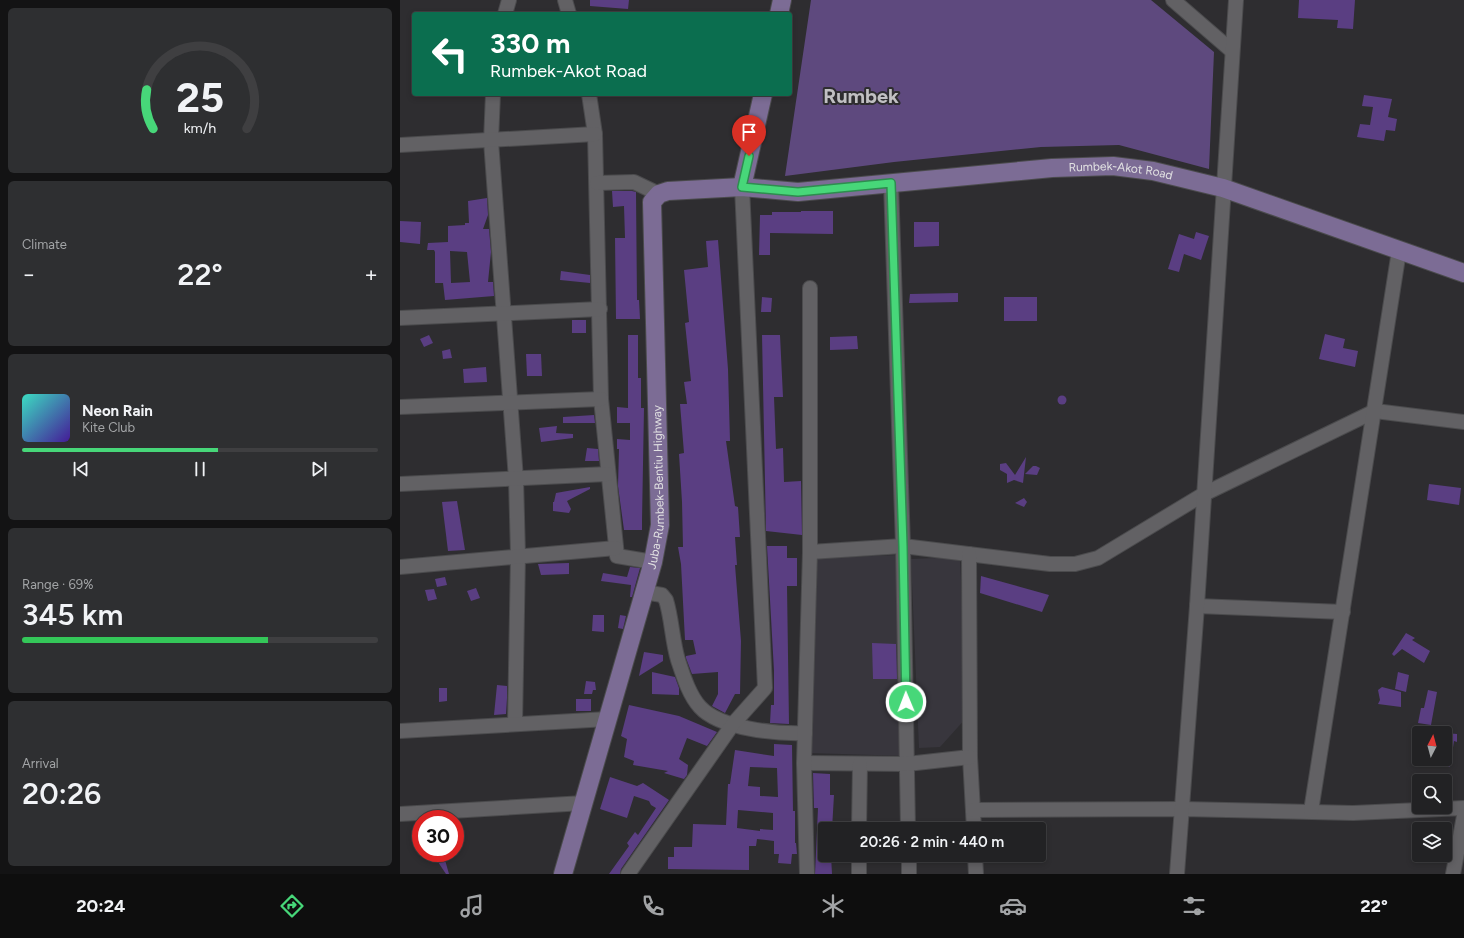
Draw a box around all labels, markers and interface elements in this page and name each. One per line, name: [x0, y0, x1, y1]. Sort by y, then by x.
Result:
text: 330 m: [490, 26, 570, 60]
icon: left: [424, 28, 476, 80]
text: Rumbek-Akot Road: [490, 60, 647, 82]
text: 25: [176, 71, 224, 121]
district label: Rumbek: [823, 84, 899, 108]
pin: [732, 115, 766, 156]
text: km/h: [184, 118, 216, 136]
icon: arrive: [738, 121, 760, 143]
street label: Rumbek-Akot Road: [1068, 159, 1174, 183]
text: Climate: [22, 237, 67, 252]
text: 22°: [177, 256, 223, 293]
text: −: [22, 261, 36, 288]
text: +: [364, 261, 378, 288]
text: Neon Rain: [82, 402, 153, 420]
street label: Juba-Rumbek-Bentiu Highway: [644, 404, 667, 571]
text: Kite Club: [82, 420, 135, 435]
icon: previous: [70, 458, 92, 480]
icon: pause: [189, 458, 211, 480]
icon: next: [308, 458, 330, 480]
text: Range · 69%: [22, 577, 93, 592]
text: 345 km: [22, 596, 123, 633]
position arrow: [885, 681, 927, 723]
north arrow: [1412, 726, 1452, 766]
map controls: [1412, 726, 1452, 862]
text: Arrival: [22, 756, 59, 771]
button: search: [1412, 774, 1452, 814]
text: 20:26: [22, 775, 101, 812]
speed limit sign: 30: [412, 810, 464, 862]
button: layers: [1412, 822, 1452, 862]
text: 20:26 · 2 min · 440 m: [860, 833, 1004, 851]
icon: directions: [278, 892, 306, 920]
icon: music: [458, 892, 486, 920]
icon: phone: [639, 892, 667, 920]
icon: climate: [819, 892, 847, 920]
icon: car: [999, 892, 1027, 920]
icon: filters: [1180, 892, 1208, 920]
text: 20:24: [76, 895, 126, 917]
text: 22°: [1360, 895, 1388, 917]

